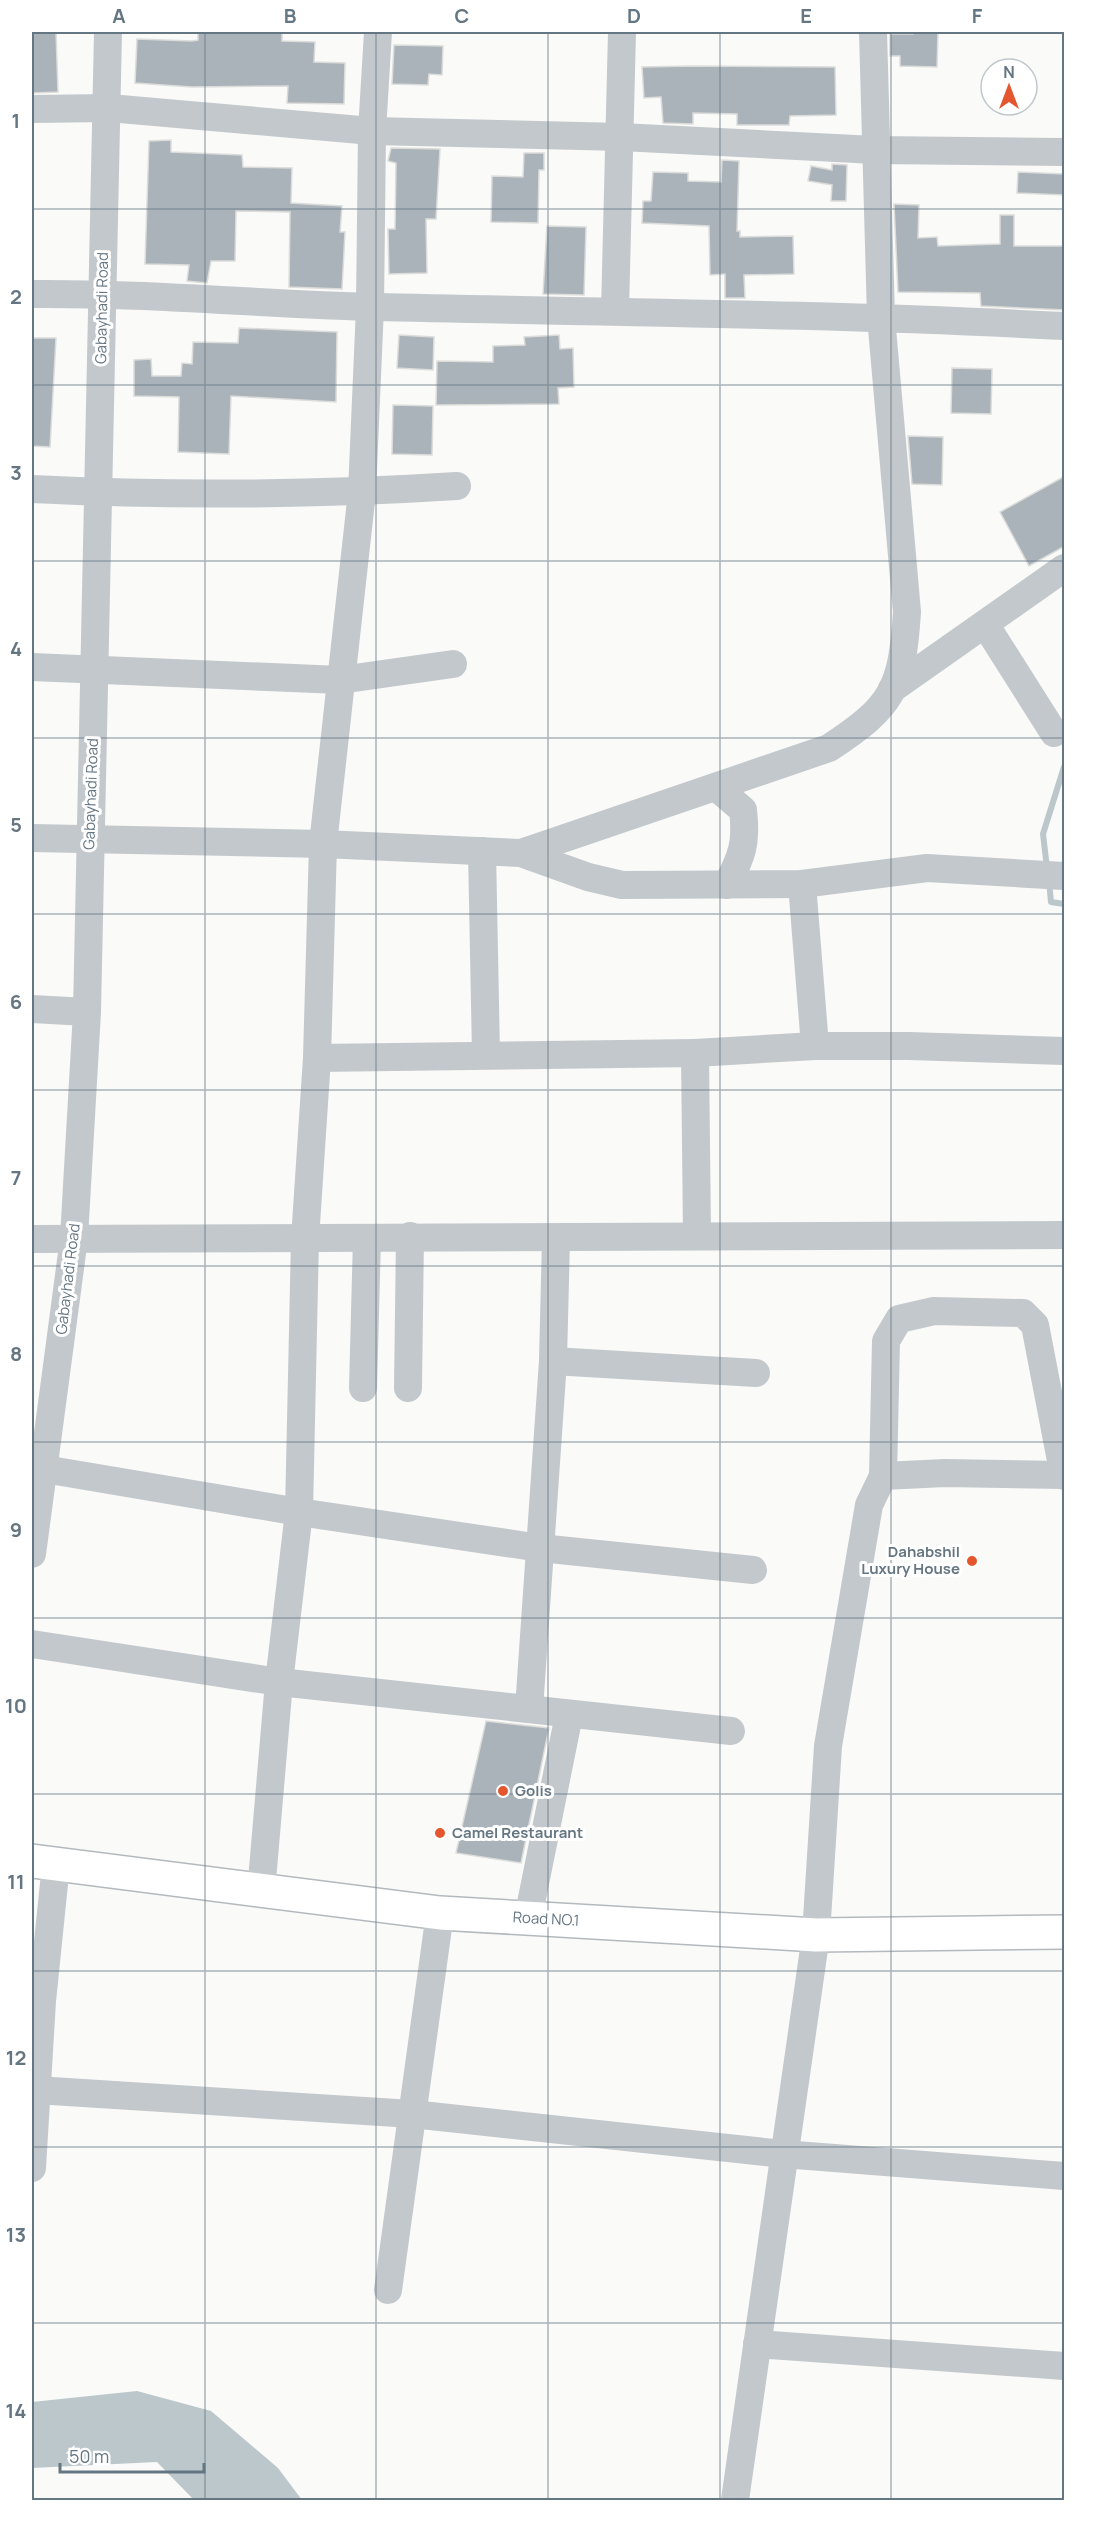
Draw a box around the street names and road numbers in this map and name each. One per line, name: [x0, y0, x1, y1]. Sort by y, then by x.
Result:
street label: Gabayhadi Road: [90, 252, 113, 364]
street label: Gabayhadi Road: [78, 738, 103, 850]
street label: Gabayhadi Road: [50, 1222, 85, 1336]
street label: Road NO.1: [512, 1906, 580, 1931]

